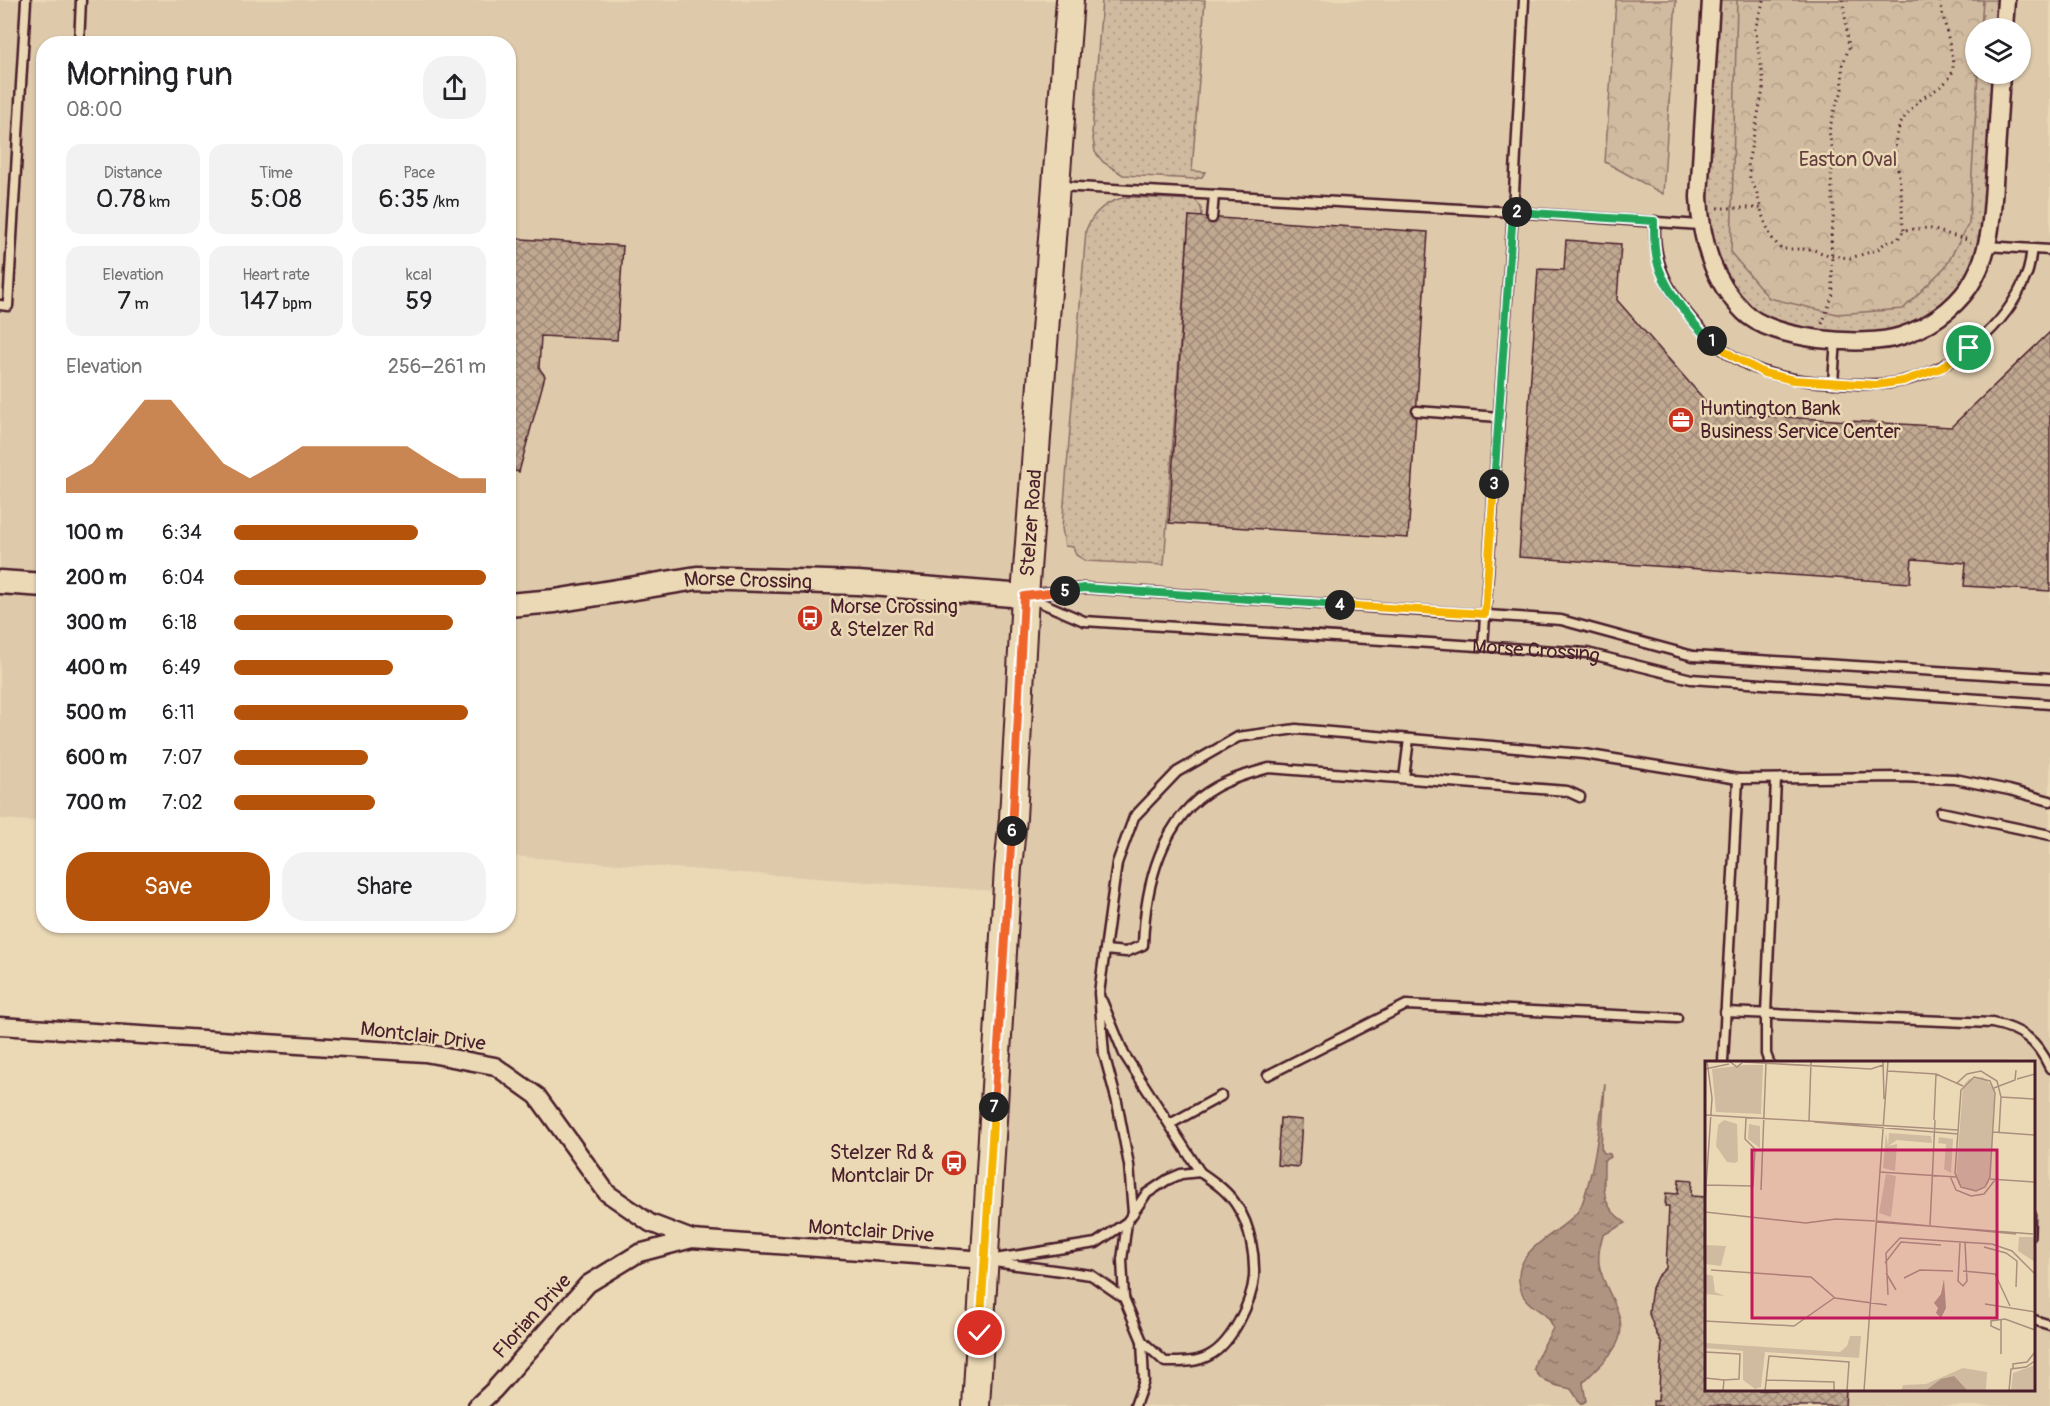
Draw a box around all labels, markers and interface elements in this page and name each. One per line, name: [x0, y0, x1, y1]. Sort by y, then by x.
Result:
map controls: [1965, 18, 2031, 84]
button: layers: [1965, 18, 2031, 84]
text: Morning run: [66, 54, 233, 95]
button: share: [423, 56, 486, 119]
text: 08:00: [66, 97, 122, 122]
park label: Easton Oval: [1799, 147, 1897, 172]
text: Distance: [104, 163, 162, 183]
text: Time: [259, 163, 293, 183]
text: Pace: [403, 163, 435, 183]
text: 0.78: [96, 183, 146, 215]
text: 5:08: [250, 183, 302, 215]
text: 6:35: [379, 183, 429, 215]
text: km: [146, 192, 170, 212]
text: /km: [429, 192, 459, 212]
pin: 2: [1502, 197, 1532, 227]
text: 2: [1513, 202, 1521, 222]
text: Elevation: [103, 265, 163, 285]
text: Heart rate: [242, 265, 310, 285]
text: kcal: [406, 265, 432, 285]
text: 7: [117, 285, 131, 317]
text: 147: [240, 285, 279, 317]
text: 59: [405, 285, 433, 317]
text: m: [131, 294, 149, 314]
text: bpm: [279, 294, 312, 314]
pin: [1943, 322, 1994, 373]
pin: 1: [1697, 326, 1727, 356]
text: 1: [1709, 331, 1715, 351]
icon: arrive: [1952, 331, 1985, 364]
text: Elevation: [66, 354, 142, 379]
text: 256–261 m: [388, 354, 486, 379]
place label: Huntington Bank Business Service Center: [1700, 396, 1901, 444]
office icon: Huntington Bank Business Service Center: [1666, 405, 1696, 435]
street label: Stelzer Road: [1014, 468, 1047, 577]
pin: 3: [1479, 469, 1509, 499]
text: 3: [1490, 474, 1498, 494]
text: 100 m: [66, 520, 123, 545]
text: 6:34: [162, 520, 202, 545]
text: 200 m: [66, 565, 127, 590]
text: 6:04: [162, 565, 204, 590]
street label: Morse Crossing: [682, 565, 812, 594]
pin: 5: [1050, 576, 1080, 606]
text: 5: [1061, 581, 1069, 601]
pin: 4: [1325, 590, 1355, 620]
place label: Morse Crossing & Stelzer Rd: [830, 594, 958, 642]
text: 4: [1335, 595, 1345, 615]
bus stop icon: Morse Crossing & Stelzer Rd: [795, 603, 825, 633]
text: 300 m: [66, 610, 127, 635]
text: 6:18: [162, 610, 197, 635]
street label: Morse Crossing: [1472, 633, 1603, 668]
text: 400 m: [66, 655, 127, 680]
text: 6:49: [162, 655, 201, 680]
text: 500 m: [66, 700, 126, 725]
text: 6:11: [162, 700, 195, 725]
text: 600 m: [66, 745, 127, 770]
text: 7:07: [162, 745, 202, 770]
text: 700 m: [66, 790, 126, 815]
text: 7:02: [162, 790, 203, 815]
pin: 6: [997, 816, 1027, 846]
text: 6: [1007, 821, 1017, 841]
button: Save: [66, 852, 270, 921]
button: Share: [282, 852, 486, 921]
street label: Montclair Drive: [359, 1016, 487, 1056]
inset map: [1705, 1061, 2035, 1391]
pin: 7: [979, 1092, 1009, 1122]
text: 7: [990, 1097, 998, 1117]
place label: Stelzer Rd & Montclair Dr: [830, 1140, 934, 1188]
bus stop icon: Stelzer Rd & Montclair Dr: [939, 1148, 969, 1178]
street label: Montclair Drive: [807, 1214, 935, 1248]
street label: Florian Drive: [487, 1268, 577, 1363]
pin: [954, 1307, 1005, 1358]
icon: check: [963, 1316, 996, 1349]

